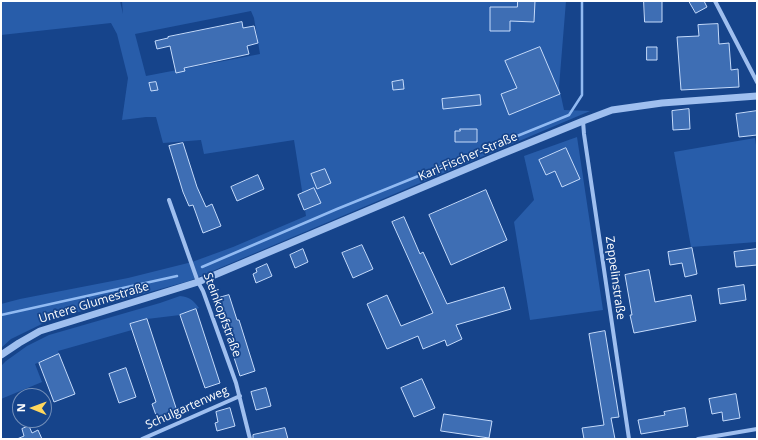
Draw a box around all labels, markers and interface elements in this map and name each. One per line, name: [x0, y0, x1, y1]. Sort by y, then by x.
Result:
street label: Karl-Fischer-Straße: [416, 130, 520, 184]
street label: Zeppelinstraße: [602, 235, 628, 321]
street label: Steinkopfstraße: [200, 271, 244, 359]
street label: Untere Glumestraße: [37, 279, 151, 327]
street label: Schulgartenweg: [143, 383, 231, 433]
north arrow: [12, 388, 52, 428]
text: N: [13, 403, 28, 412]

